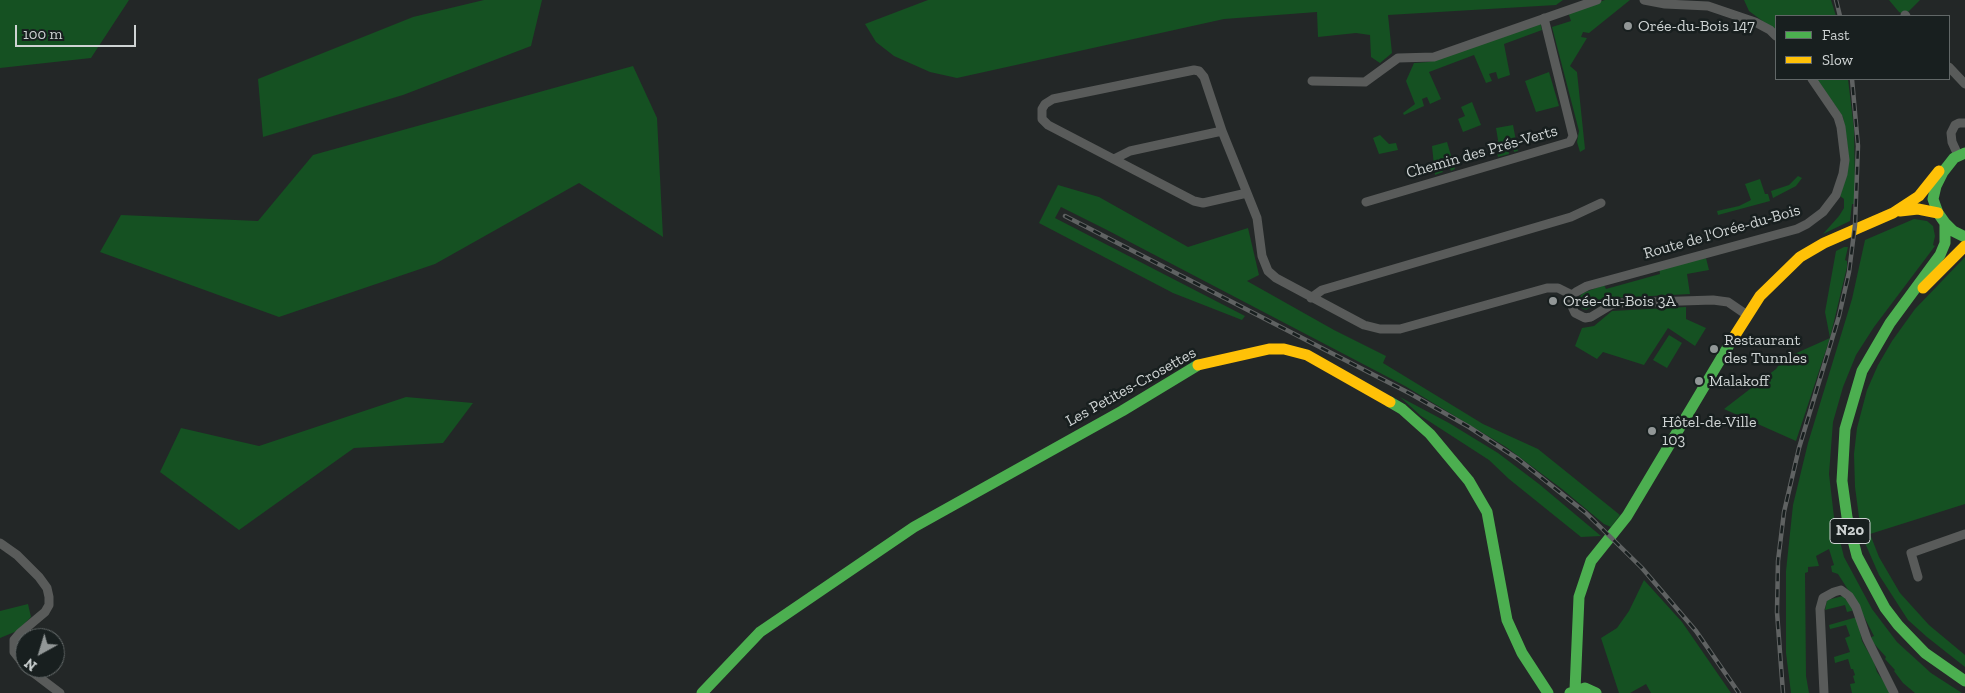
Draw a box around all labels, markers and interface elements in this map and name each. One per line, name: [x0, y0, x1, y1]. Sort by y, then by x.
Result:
scale bar: [18, 15, 139, 47]
legend: [1775, 15, 1950, 80]
place label: Orée-du-Bois 147: [1638, 16, 1755, 36]
marker: Orée-du-Bois 147: [1622, 20, 1634, 32]
text: 100 m: [23, 25, 62, 43]
text: Fast: [1822, 26, 1850, 44]
text: Slow: [1822, 51, 1853, 69]
street label: Chemin des Prés-Verts: [1404, 121, 1560, 183]
street label: Route de l'Orée-du-Bois: [1641, 200, 1803, 264]
place label: Orée-du-Bois 3A: [1563, 291, 1676, 311]
marker: Orée-du-Bois 3A: [1547, 295, 1559, 307]
place label: Restaurant des Tunnles: [1724, 330, 1807, 368]
street label: Les Petites-Crosettes: [1063, 343, 1199, 431]
marker: Restaurant des Tunnles: [1708, 343, 1720, 355]
place label: Malakoff: [1709, 371, 1769, 391]
marker: Malakoff: [1693, 375, 1705, 387]
place label: Hôtel-de-Ville 103: [1662, 412, 1756, 450]
marker: Hôtel-de-Ville 103: [1646, 425, 1658, 437]
road number: N20: [1830, 518, 1870, 544]
north arrow: [15, 628, 65, 678]
text: N: [21, 654, 40, 674]

